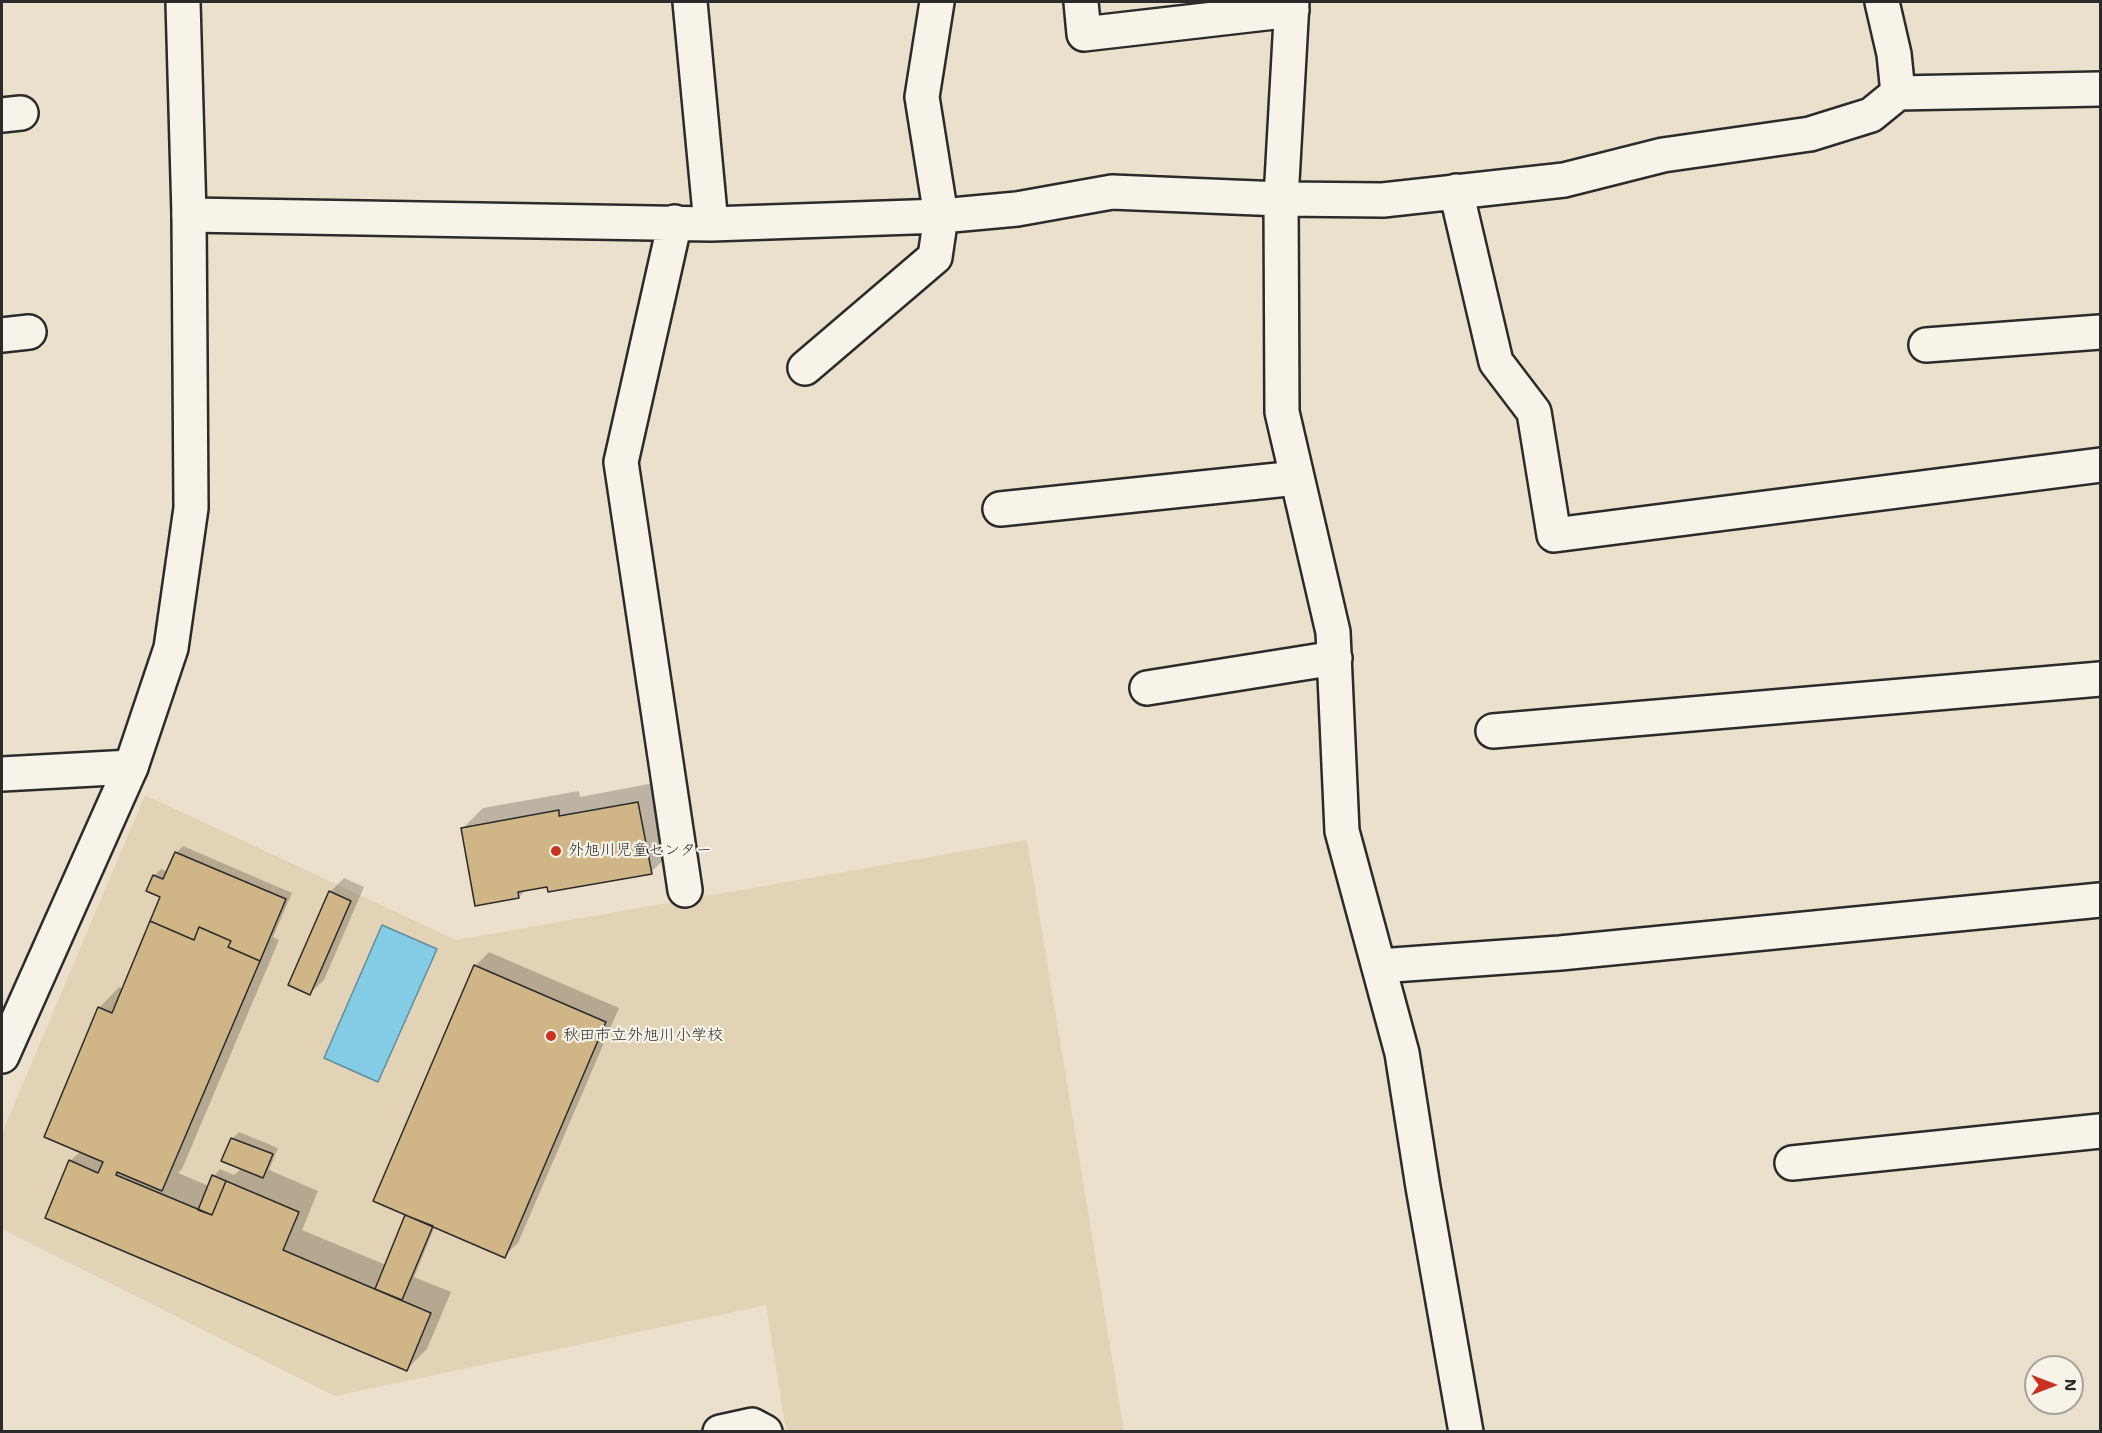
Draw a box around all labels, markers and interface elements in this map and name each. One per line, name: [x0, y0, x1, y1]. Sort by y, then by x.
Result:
place label: 外旭川児童センター: [568, 841, 712, 861]
marker: 外旭川児童センター: [549, 844, 563, 858]
place label: 秋田市立外旭川小学校: [563, 1026, 723, 1046]
marker: 秋田市立外旭川小学校: [544, 1029, 558, 1043]
north arrow: [2024, 1355, 2084, 1415]
text: N: [2060, 1379, 2081, 1391]

